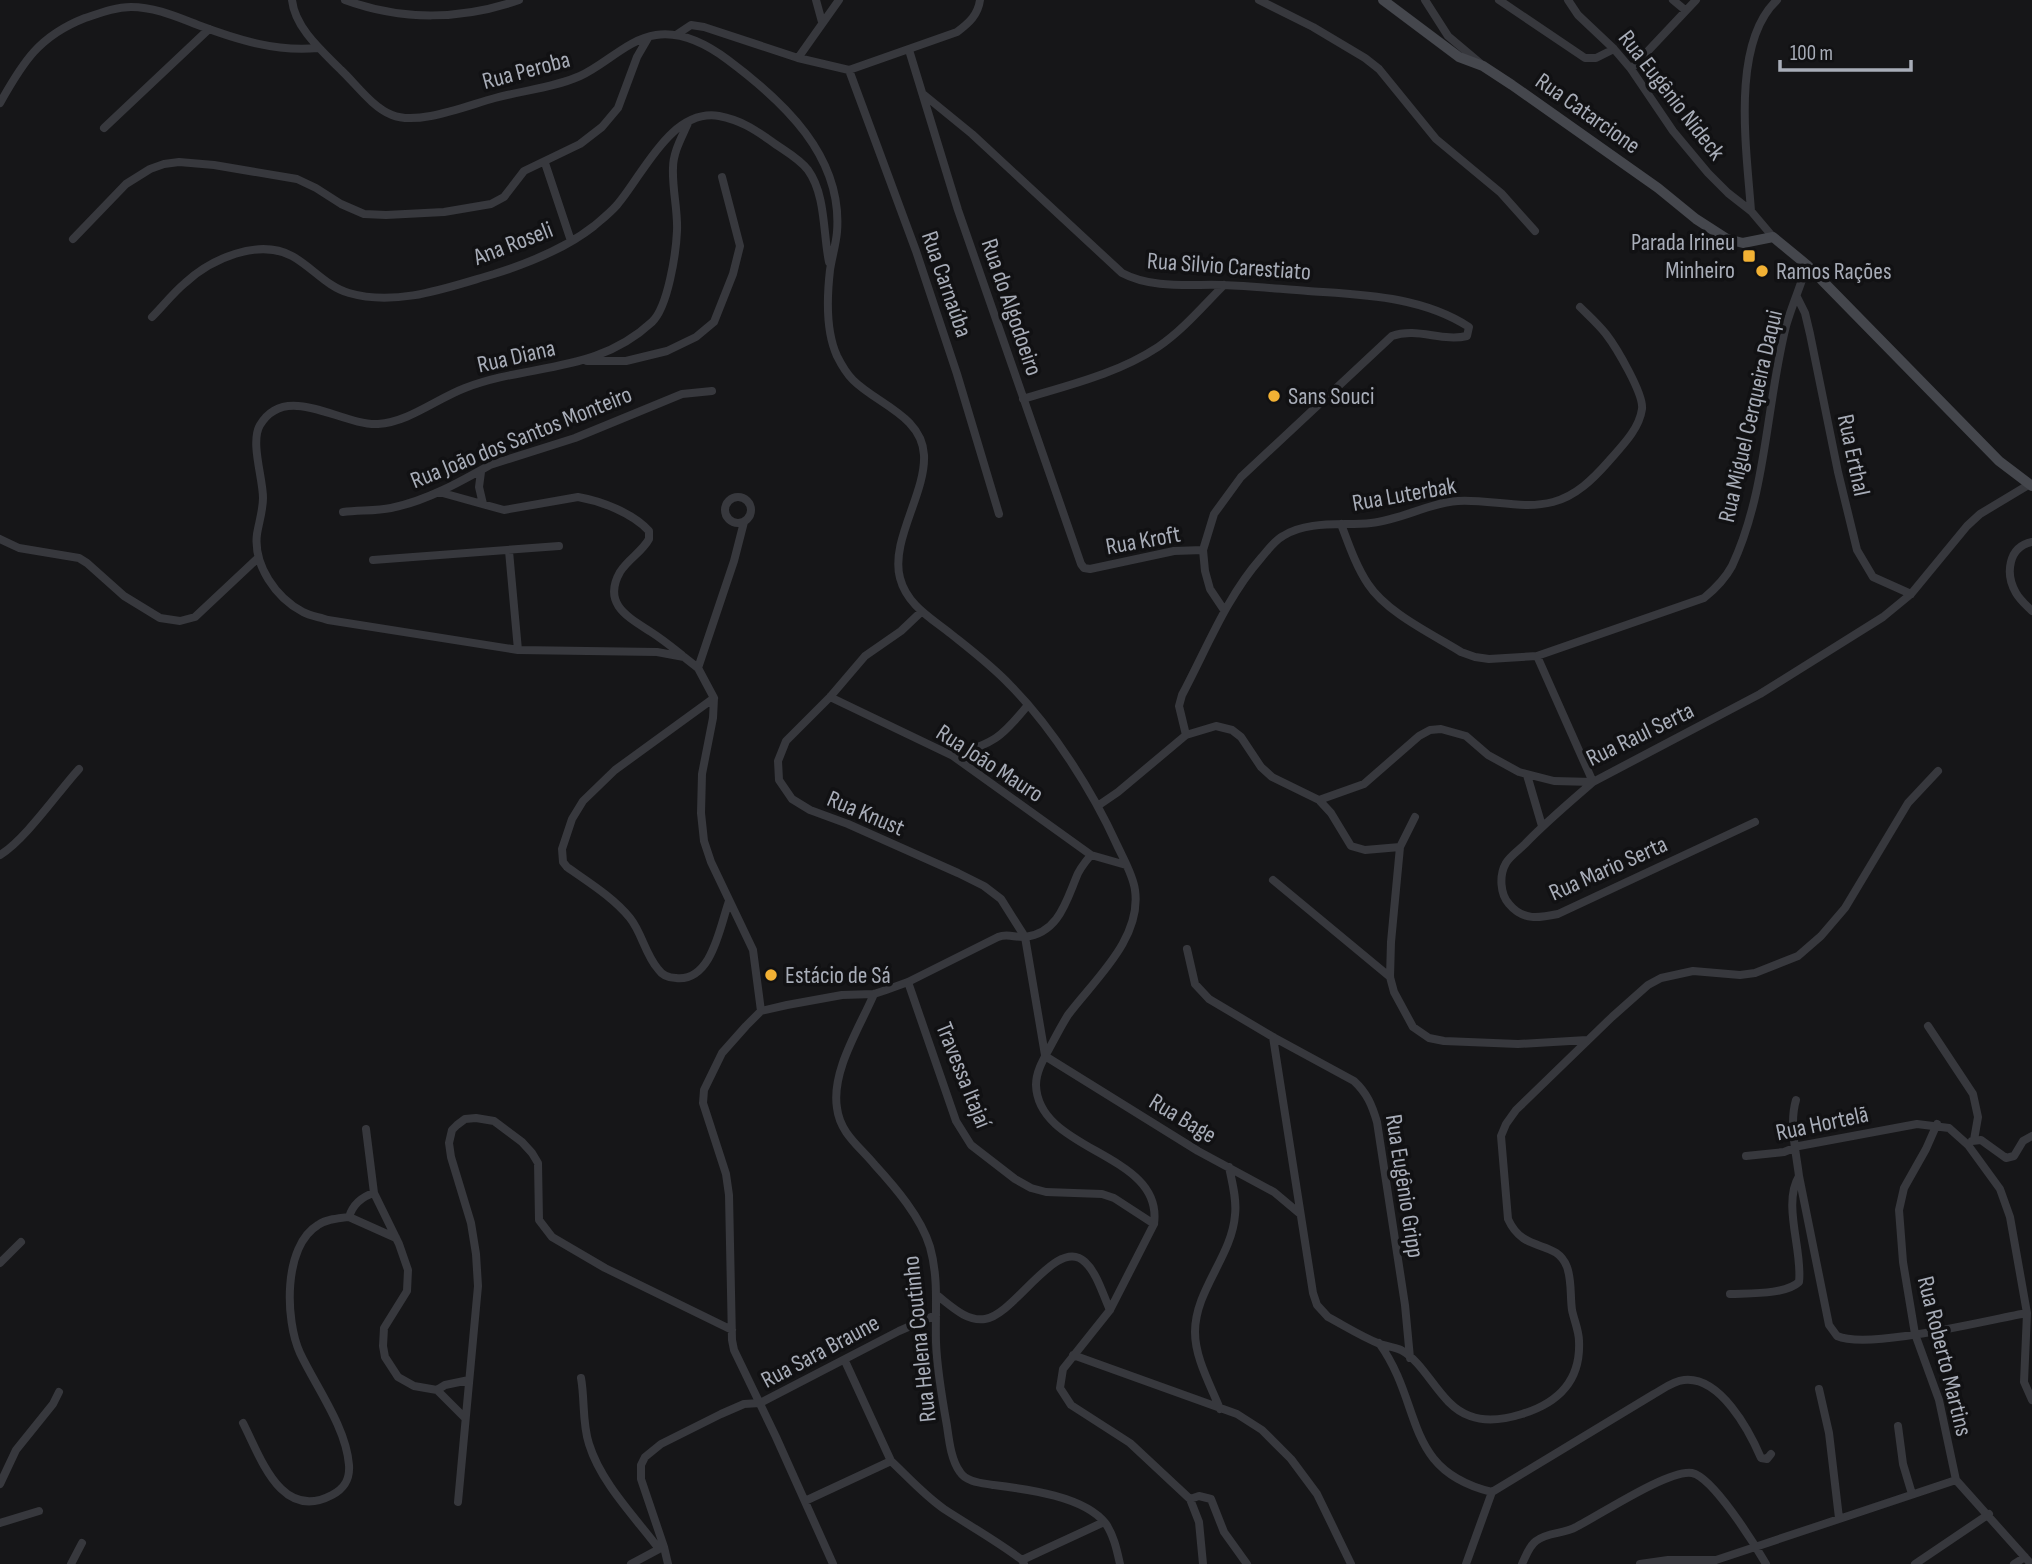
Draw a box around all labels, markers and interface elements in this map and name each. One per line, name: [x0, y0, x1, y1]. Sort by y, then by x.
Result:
street label: Rua Eugênio Nideck: [1612, 25, 1731, 166]
scale bar: [1780, 28, 1911, 72]
text: 100 m: [1790, 41, 1833, 66]
street label: Rua Peroba: [479, 45, 573, 96]
street label: Rua Catarcione: [1530, 67, 1646, 160]
street label: Ana Roseli: [469, 215, 557, 272]
street label: Rua Carnaúba: [915, 227, 978, 341]
place label: Parada Irineu Minheiro: [1631, 228, 1735, 285]
street label: Rua do Algodoeiro: [975, 235, 1049, 379]
street label: Rua Silvio Carestiato: [1146, 246, 1312, 287]
marker: Parada Irineu Minheiro: [1741, 248, 1757, 264]
place label: Ramos Rações: [1776, 257, 1892, 286]
marker: Ramos Rações: [1754, 263, 1770, 279]
street label: Rua Miguel Cerqueira Daqui: [1712, 307, 1789, 525]
street label: Rua Diana: [474, 333, 558, 380]
street label: Rua João dos Santos Monteiro: [406, 380, 636, 495]
place label: Sans Souci: [1288, 382, 1375, 411]
marker: Sans Souci: [1266, 388, 1282, 404]
street label: Rua Erthal: [1831, 412, 1876, 498]
street label: Rua Luterbak: [1350, 471, 1458, 518]
street label: Rua Kroft: [1103, 520, 1183, 561]
street label: Rua Raul Serta: [1582, 696, 1699, 773]
street label: Rua João Mauro: [931, 718, 1049, 809]
street label: Rua Knust: [823, 784, 909, 843]
street label: Rua Mario Serta: [1545, 830, 1672, 907]
place label: Estácio de Sá: [785, 961, 891, 990]
marker: Estácio de Sá: [763, 967, 779, 983]
street label: Travessa Itajaí: [929, 1018, 998, 1133]
street label: Rua Bage: [1144, 1087, 1222, 1150]
street label: Rua Hortelã: [1773, 1100, 1871, 1147]
street label: Rua Eugênio Gripp: [1379, 1112, 1430, 1260]
street label: Rua Helena Coutinho: [896, 1254, 943, 1424]
street label: Rua Roberto Martins: [1911, 1273, 1978, 1439]
street label: Rua Sara Braune: [756, 1308, 884, 1395]

